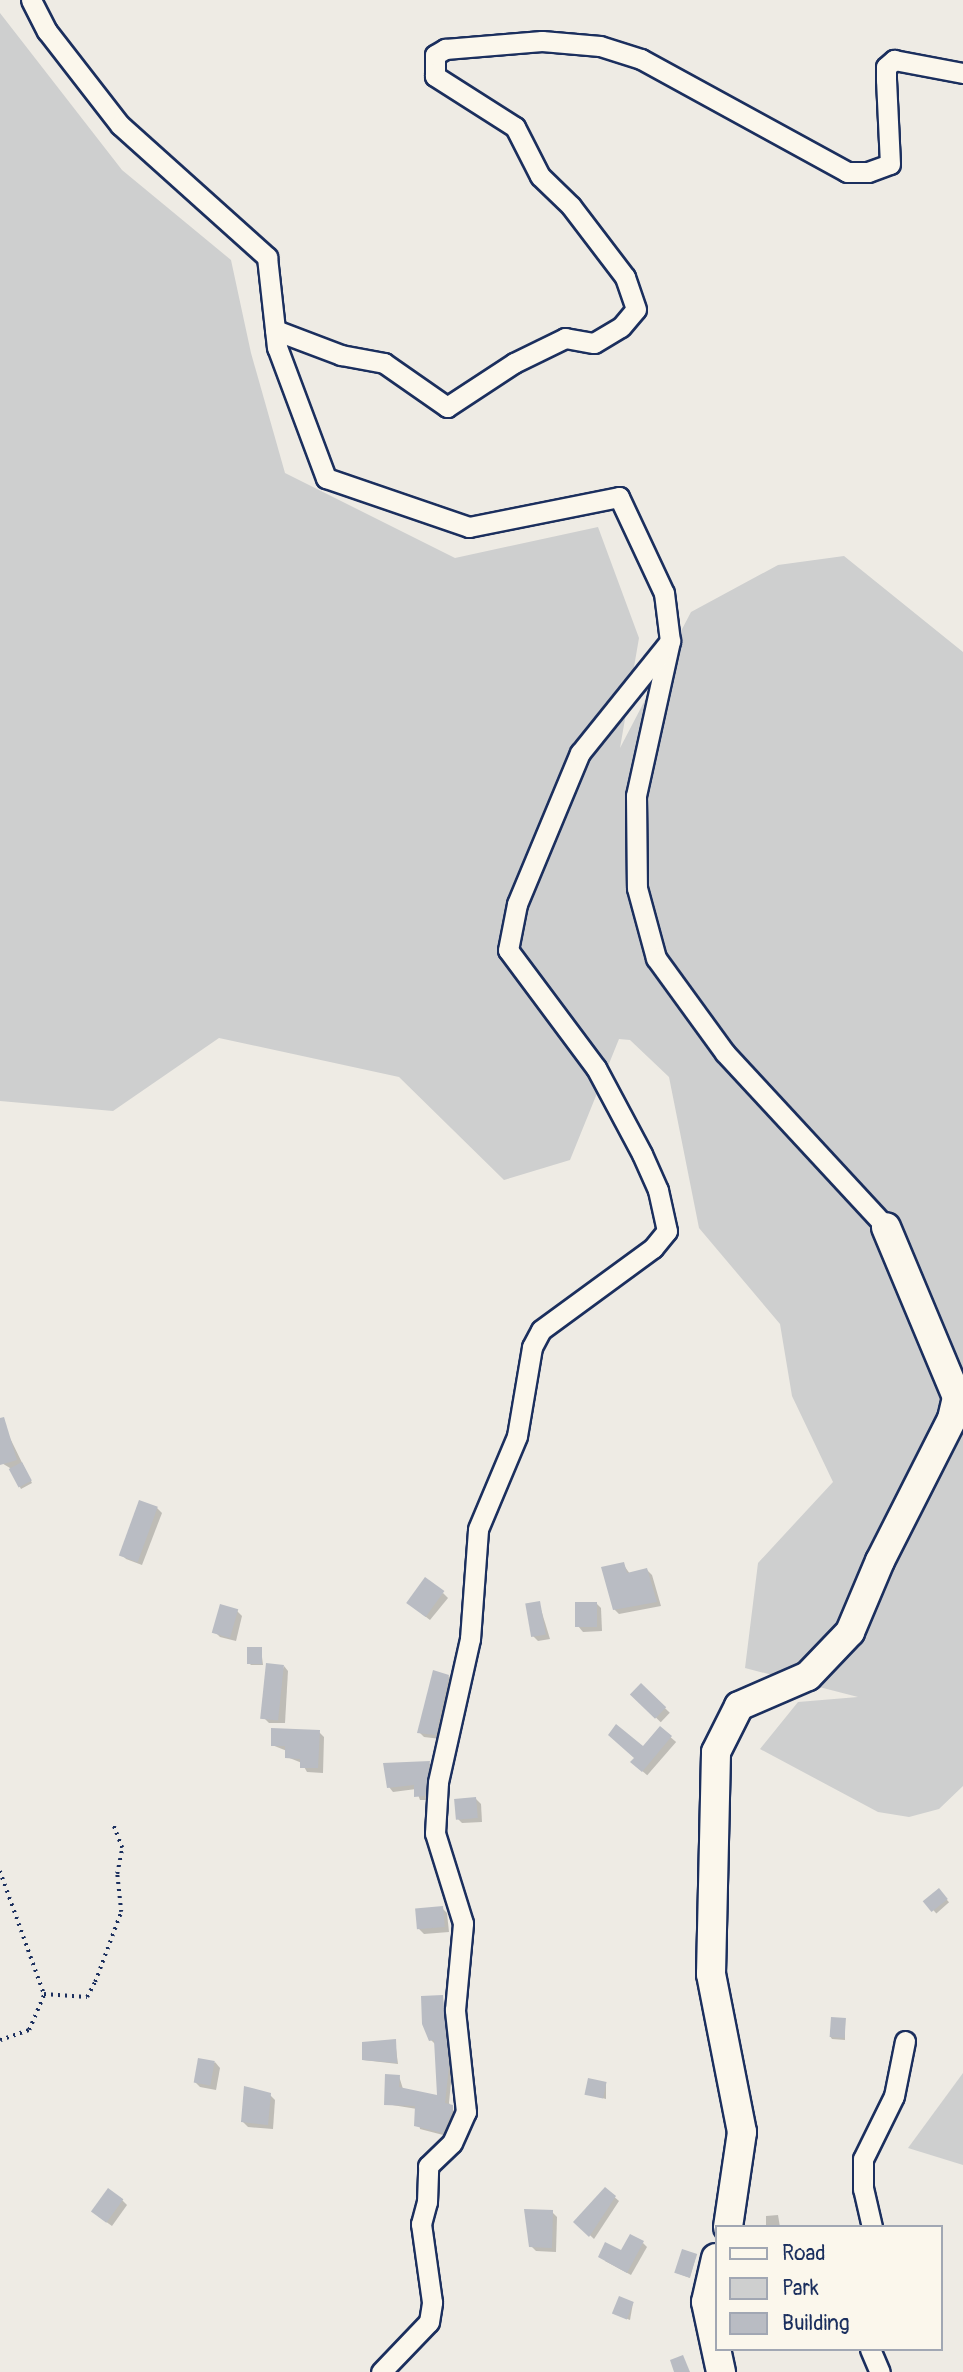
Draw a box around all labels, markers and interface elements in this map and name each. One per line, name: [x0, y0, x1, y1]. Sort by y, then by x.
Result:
legend: [715, 2225, 942, 2351]
text: Road: [782, 2240, 826, 2267]
text: Park: [782, 2275, 819, 2302]
text: Building: [782, 2310, 849, 2337]

